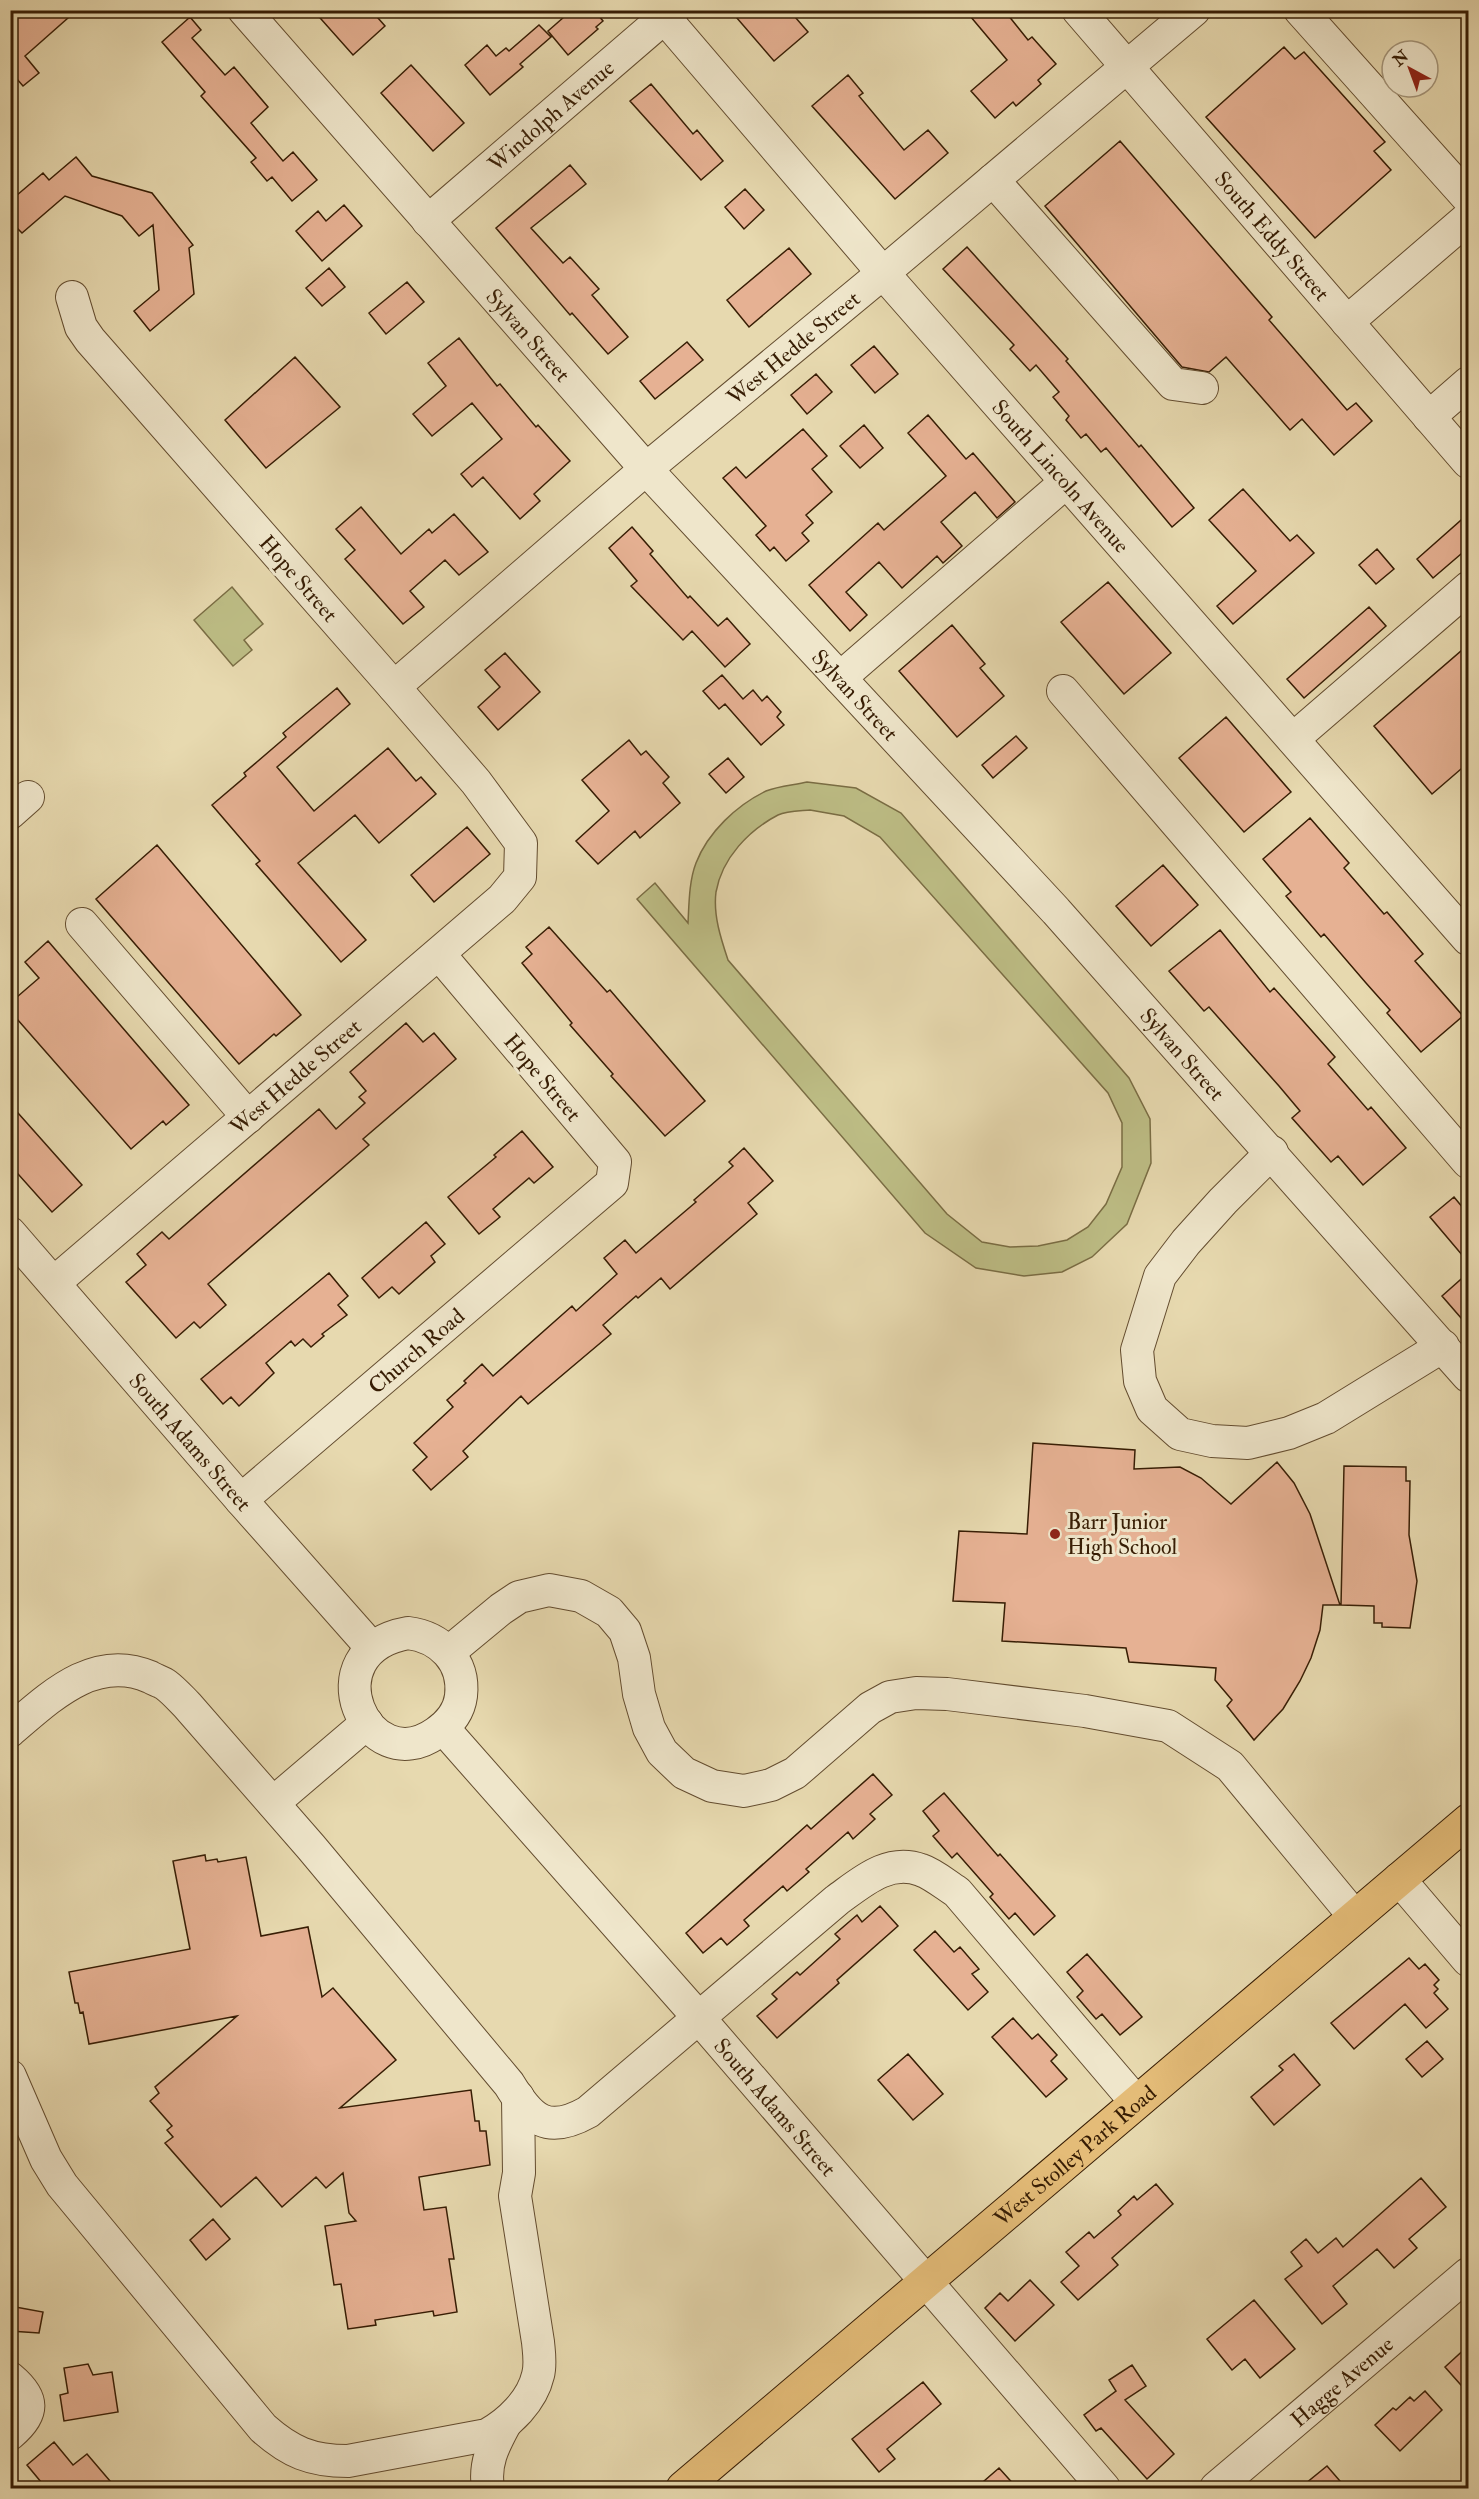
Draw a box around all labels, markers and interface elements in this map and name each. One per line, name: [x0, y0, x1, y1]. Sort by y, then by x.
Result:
north arrow: [1380, 39, 1440, 99]
text: N: [1388, 46, 1413, 71]
street label: Windolph Avenue: [482, 54, 620, 179]
street label: South Eddy Street: [1208, 166, 1336, 307]
street label: Sylvan Street: [480, 283, 576, 388]
street label: West Hedde Street: [721, 285, 866, 412]
street label: South Lincoln Avenue: [985, 394, 1135, 559]
street label: Hope Street: [252, 529, 344, 629]
street label: Sylvan Street: [805, 644, 904, 747]
street label: Sylvan Street: [1133, 1002, 1230, 1107]
street label: West Hedde Street: [223, 1013, 367, 1142]
street label: Hope Street: [497, 1028, 587, 1128]
street label: Church Road: [363, 1302, 471, 1400]
street label: South Adams Street: [122, 1368, 257, 1517]
place label: Barr Junior High School: [1067, 1508, 1178, 1561]
marker: Barr Junior High School: [1048, 1527, 1062, 1541]
street label: South Adams Street: [707, 2032, 842, 2182]
street label: West Stolley Park Road: [988, 2079, 1162, 2233]
street label: Hagge Avenue: [1285, 2330, 1400, 2434]

